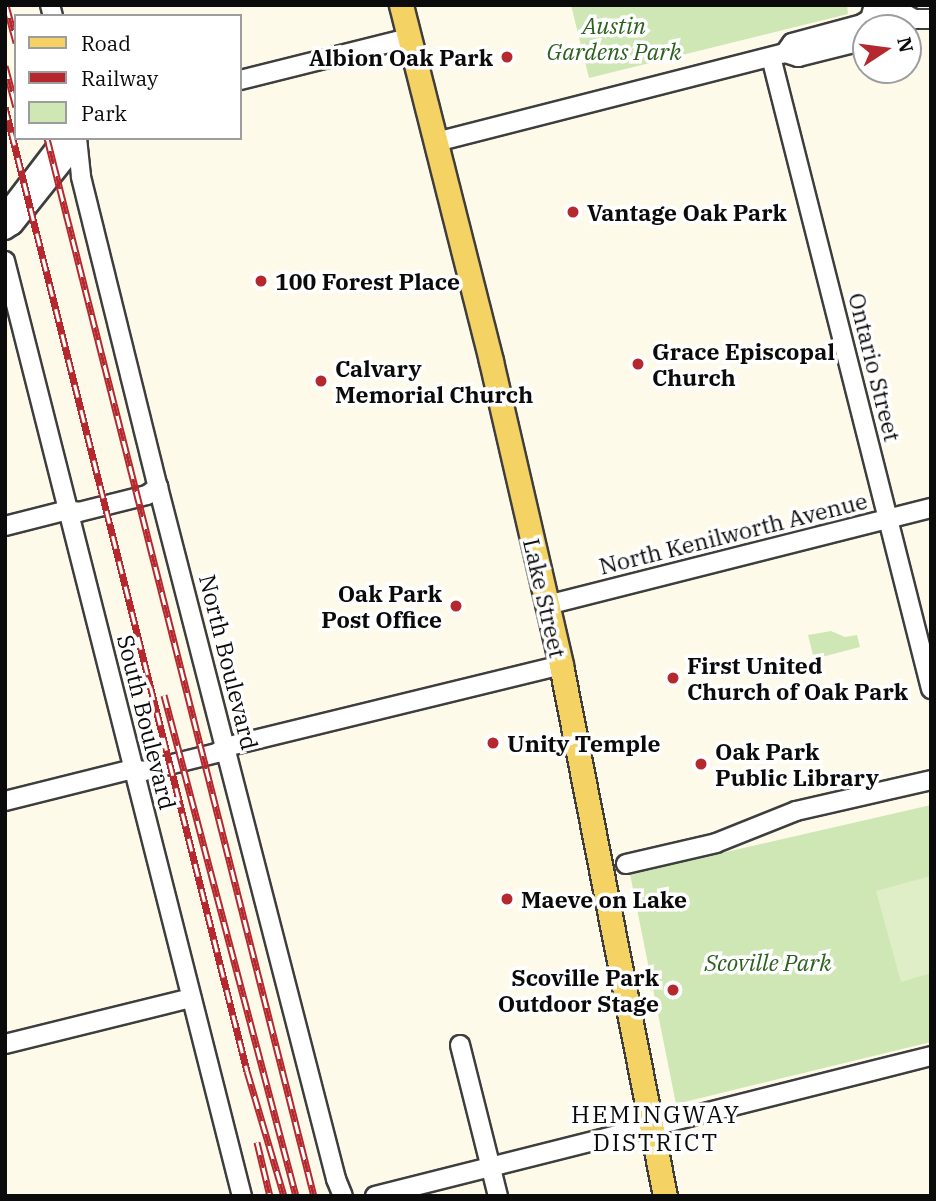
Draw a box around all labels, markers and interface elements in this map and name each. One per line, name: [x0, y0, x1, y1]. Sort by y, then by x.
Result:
park label: Austin Gardens Park: [547, 11, 681, 65]
legend: [14, 14, 242, 140]
north arrow: [852, 14, 922, 84]
text: Road: [81, 29, 131, 57]
text: N: [892, 35, 919, 55]
place label: Albion Oak Park: [309, 43, 493, 71]
marker: Albion Oak Park: [499, 49, 515, 65]
text: Railway: [81, 64, 158, 92]
text: Park: [81, 99, 127, 127]
place label: Vantage Oak Park: [587, 198, 787, 226]
marker: Vantage Oak Park: [565, 204, 581, 220]
place label: 100 Forest Place: [275, 267, 460, 295]
marker: 100 Forest Place: [253, 273, 269, 289]
street label: Ontario Street: [843, 290, 907, 444]
place label: Grace Episcopal Church: [652, 337, 835, 391]
place label: Calvary Memorial Church: [335, 354, 533, 408]
marker: Grace Episcopal Church: [630, 356, 646, 372]
marker: Calvary Memorial Church: [313, 373, 329, 389]
street label: North Kenilworth Avenue: [596, 486, 870, 580]
street label: Lake Street: [518, 536, 572, 660]
street label: North Boulevard: [194, 572, 264, 752]
place label: Oak Park Post Office: [321, 579, 442, 633]
marker: Oak Park Post Office: [448, 598, 464, 614]
street label: South Boulevard: [112, 632, 182, 812]
place label: First United Church of Oak Park: [687, 651, 908, 705]
marker: First United Church of Oak Park: [665, 670, 681, 686]
place label: Unity Temple: [507, 729, 661, 757]
marker: Unity Temple: [485, 735, 501, 751]
place label: Oak Park Public Library: [715, 737, 879, 791]
marker: Oak Park Public Library: [693, 756, 709, 772]
place label: Maeve on Lake: [521, 885, 687, 913]
marker: Maeve on Lake: [499, 891, 515, 907]
park label: Scoville Park: [704, 948, 832, 976]
place label: Scoville Park Outdoor Stage: [498, 963, 659, 1017]
marker: Scoville Park Outdoor Stage: [665, 982, 681, 998]
district label: HEMINGWAY DISTRICT: [572, 1101, 740, 1157]

